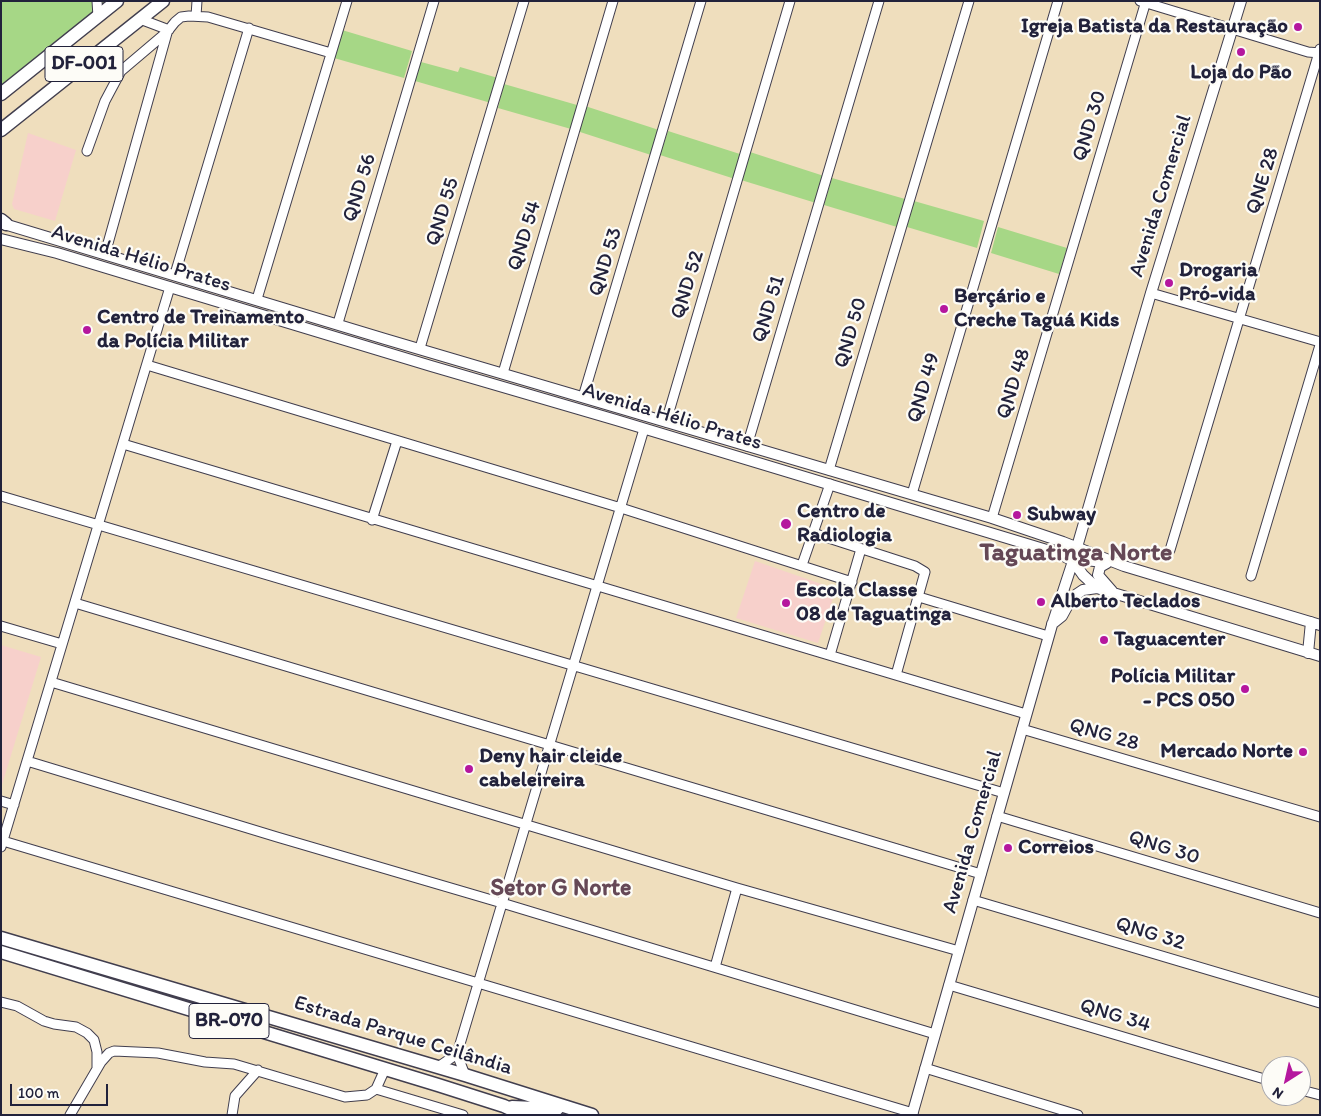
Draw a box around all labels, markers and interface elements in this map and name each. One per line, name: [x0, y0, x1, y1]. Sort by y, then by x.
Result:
place label: Igreja Batista da Restauração: [1021, 14, 1288, 40]
marker: Igreja Batista da Restauração: [1292, 21, 1304, 33]
road number: DF-001: [45, 46, 123, 82]
marker: Loja do Pão: [1235, 46, 1247, 58]
place label: Loja do Pão: [1190, 60, 1292, 86]
street label: QND 30: [1067, 88, 1113, 164]
street label: Avenida Comercial: [1124, 112, 1198, 280]
street label: QNE 28: [1241, 145, 1285, 217]
street label: QND 56: [338, 151, 382, 225]
street label: QND 55: [421, 175, 465, 249]
street label: QND 54: [502, 198, 548, 274]
street label: Avenida Hélio Prates: [48, 220, 234, 298]
street label: QND 53: [584, 225, 628, 299]
street label: QND 52: [666, 248, 710, 322]
place label: Drogaria Pró-vida: [1179, 258, 1258, 308]
street label: QND 51: [747, 272, 791, 346]
marker: Drogaria Pró-vida: [1163, 277, 1175, 289]
place label: Berçário e Creche Taguá Kids: [954, 284, 1119, 334]
street label: QND 50: [829, 295, 873, 371]
marker: Berçário e Creche Taguá Kids: [938, 303, 950, 315]
place label: Centro de Treinamento da Polícia Militar: [97, 305, 304, 355]
marker: Centro de Treinamento da Polícia Militar: [81, 324, 93, 336]
street label: QND 48: [991, 346, 1037, 422]
street label: QND 49: [902, 350, 946, 426]
street label: Avenida Hélio Prates: [579, 378, 765, 456]
place label: Centro de Radiologia: [797, 499, 892, 549]
place label: Subway: [1027, 502, 1096, 528]
marker: Subway: [1011, 509, 1023, 521]
marker: Centro de Radiologia: [779, 517, 793, 531]
district label: Taguatinga Norte: [980, 537, 1172, 569]
place label: Escola Classe 08 de Taguatinga: [796, 578, 951, 628]
place label: Alberto Teclados: [1051, 589, 1200, 615]
marker: Alberto Teclados: [1035, 596, 1047, 608]
marker: Escola Classe 08 de Taguatinga: [780, 597, 792, 609]
place label: Taguacenter: [1114, 627, 1225, 653]
marker: Taguacenter: [1098, 634, 1110, 646]
place label: Polícia Militar - PCS 050: [1111, 664, 1235, 714]
marker: Polícia Militar - PCS 050: [1239, 683, 1251, 695]
street label: QNG 28: [1066, 713, 1142, 757]
place label: Mercado Norte: [1160, 739, 1293, 765]
place label: Deny hair cleide cabeleireira: [479, 744, 622, 794]
marker: Mercado Norte: [1297, 746, 1309, 758]
street label: Avenida Comercial: [938, 748, 1008, 916]
marker: Deny hair cleide cabeleireira: [463, 763, 475, 775]
street label: QNG 30: [1125, 825, 1203, 871]
place label: Correios: [1018, 835, 1094, 861]
marker: Correios: [1002, 842, 1014, 854]
district label: Setor G Norte: [491, 875, 631, 903]
street label: QNG 32: [1112, 912, 1188, 956]
street label: Estrada Parque Ceilândia: [291, 991, 515, 1081]
street label: QNG 34: [1077, 993, 1153, 1039]
road number: BR-070: [189, 1004, 269, 1038]
north arrow: [1261, 1056, 1311, 1106]
scale bar: [12, 1074, 110, 1106]
text: N: [1269, 1083, 1286, 1103]
text: 100 m: [18, 1084, 59, 1102]

